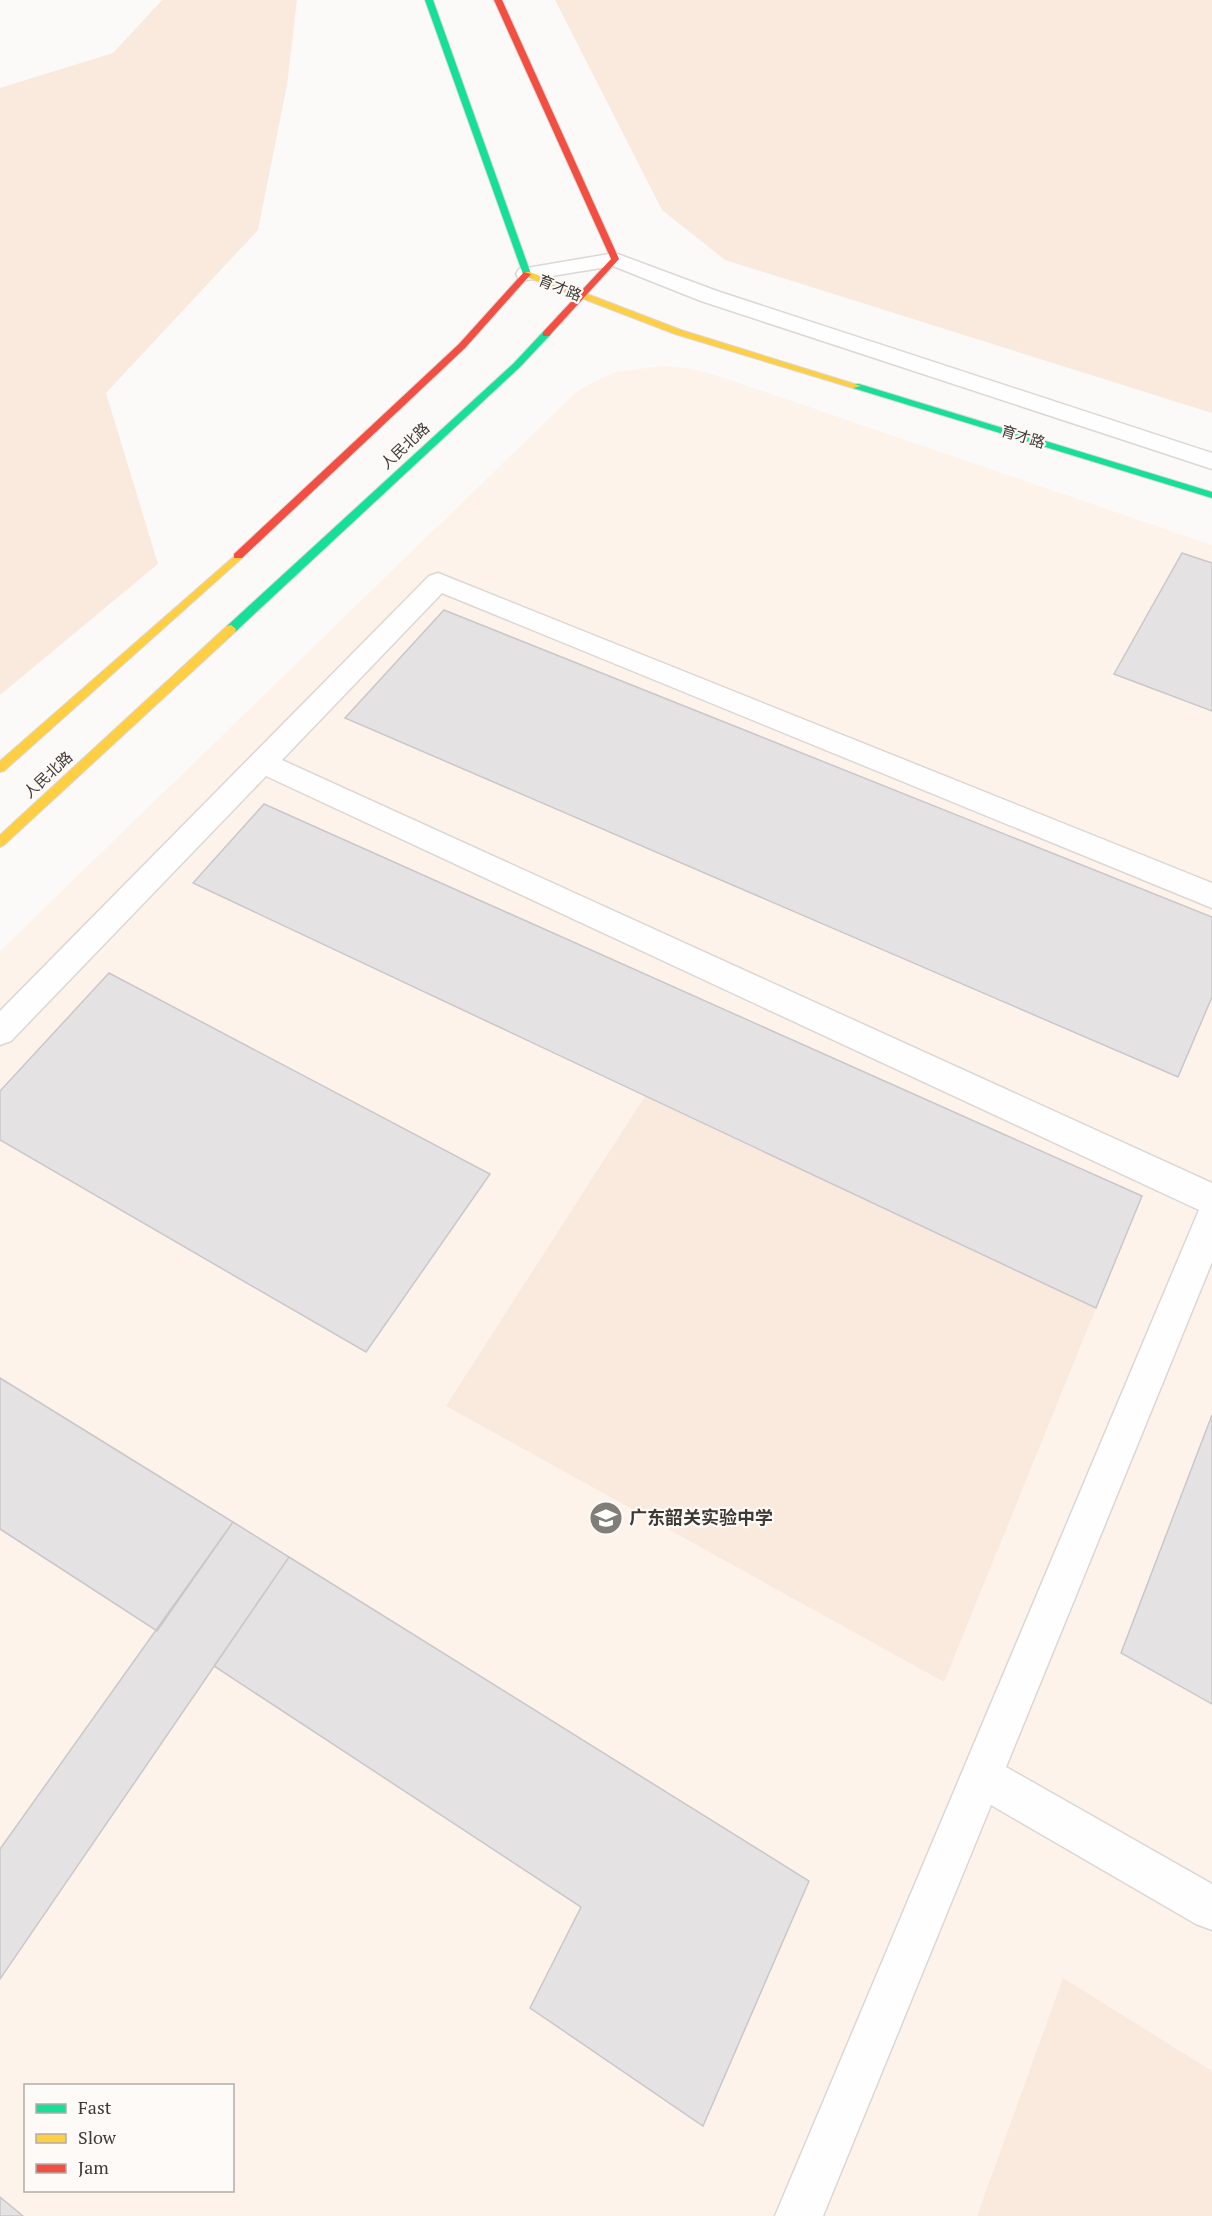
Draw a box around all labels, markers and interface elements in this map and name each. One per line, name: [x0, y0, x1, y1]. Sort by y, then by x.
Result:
street label: 育才路: [536, 269, 585, 305]
street label: 人民北路: [376, 417, 433, 473]
street label: 育才路: [999, 420, 1048, 452]
street label: 人民北路: [19, 746, 76, 802]
school or university icon: 广东韶关实验中学: [588, 1500, 624, 1536]
place label: 广东韶关实验中学: [629, 1505, 773, 1529]
legend: [24, 2084, 234, 2192]
text: Fast: [78, 2095, 112, 2119]
text: Slow: [78, 2125, 117, 2149]
text: Jam: [78, 2155, 109, 2179]

